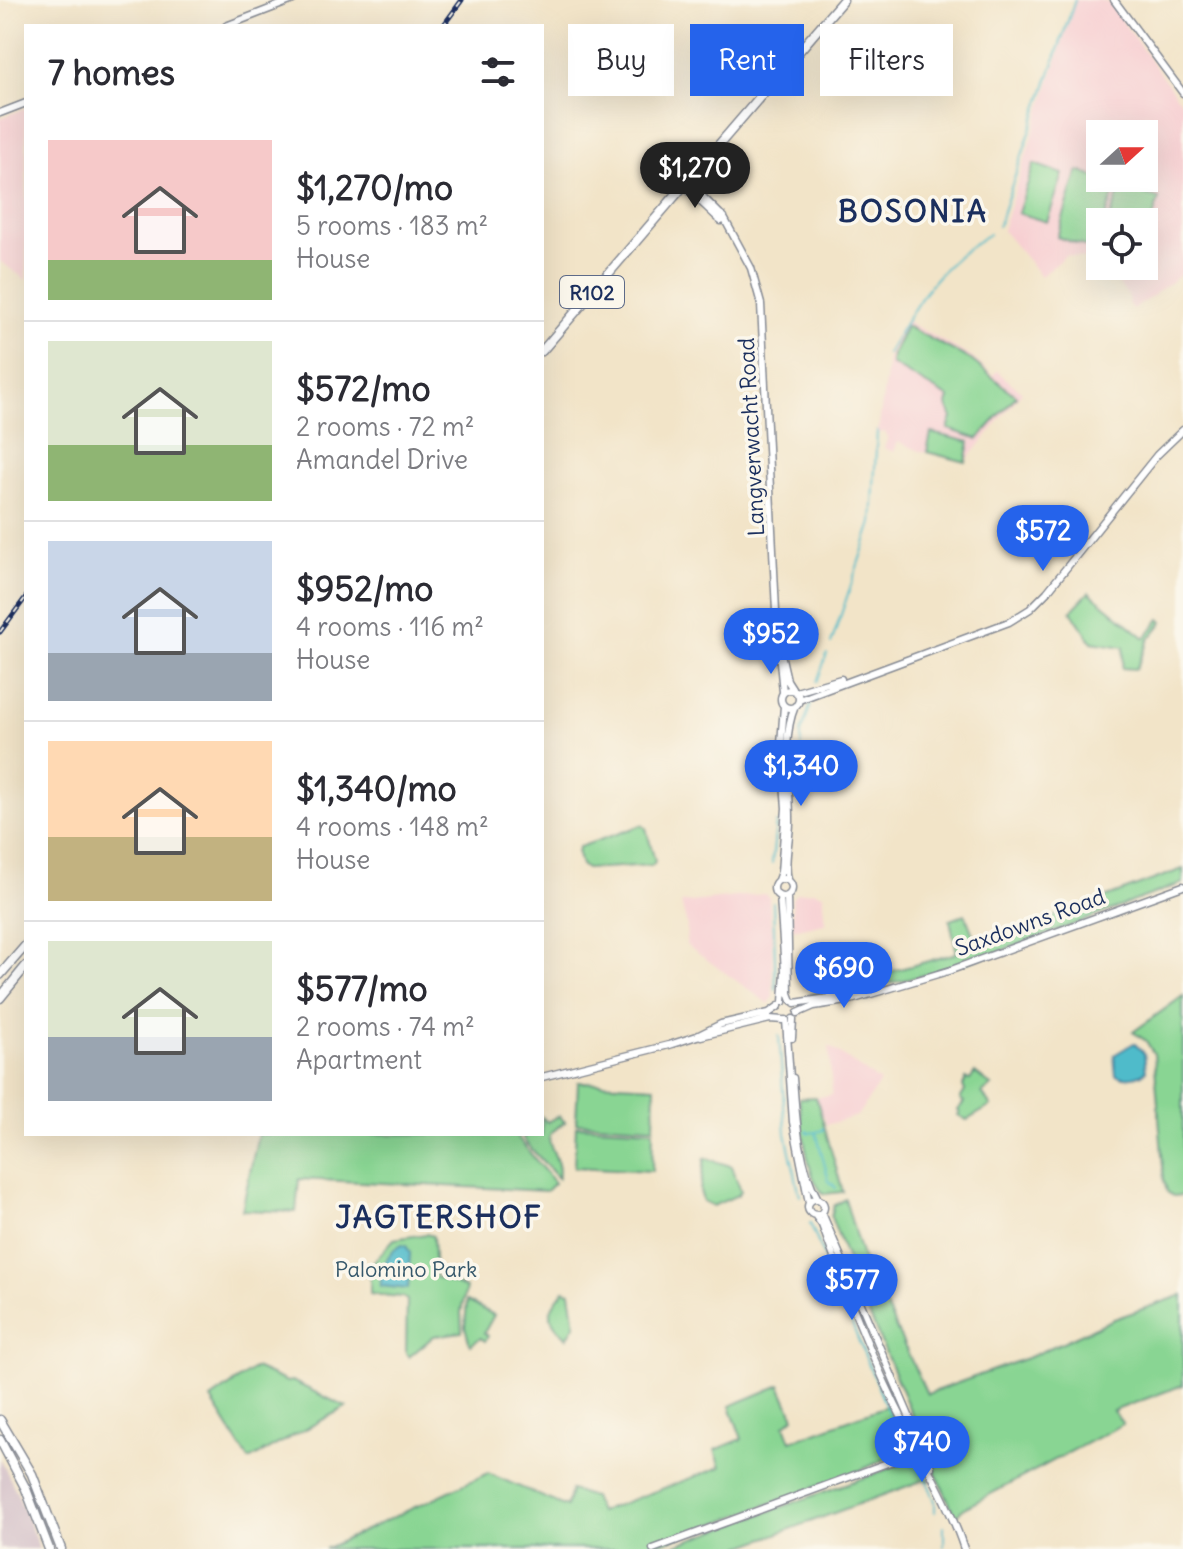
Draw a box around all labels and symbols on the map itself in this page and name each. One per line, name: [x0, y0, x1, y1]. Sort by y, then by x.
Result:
north arrow: [1086, 120, 1158, 192]
pin: $1,270: [630, 142, 760, 210]
district label: BOSONIA: [838, 192, 988, 230]
road number: R102: [560, 276, 624, 308]
street label: Langverwacht Road: [732, 337, 770, 537]
pin: $572: [996, 505, 1090, 573]
pin: $952: [724, 608, 818, 676]
pin: $1,340: [736, 740, 866, 808]
street label: Saxdowns Road: [951, 882, 1109, 962]
pin: $690: [797, 942, 891, 1010]
district label: JAGTERSHOF: [335, 1198, 543, 1236]
pin: $577: [805, 1254, 899, 1322]
park label: Palomino Park: [335, 1255, 477, 1283]
pin: $740: [875, 1416, 969, 1484]

